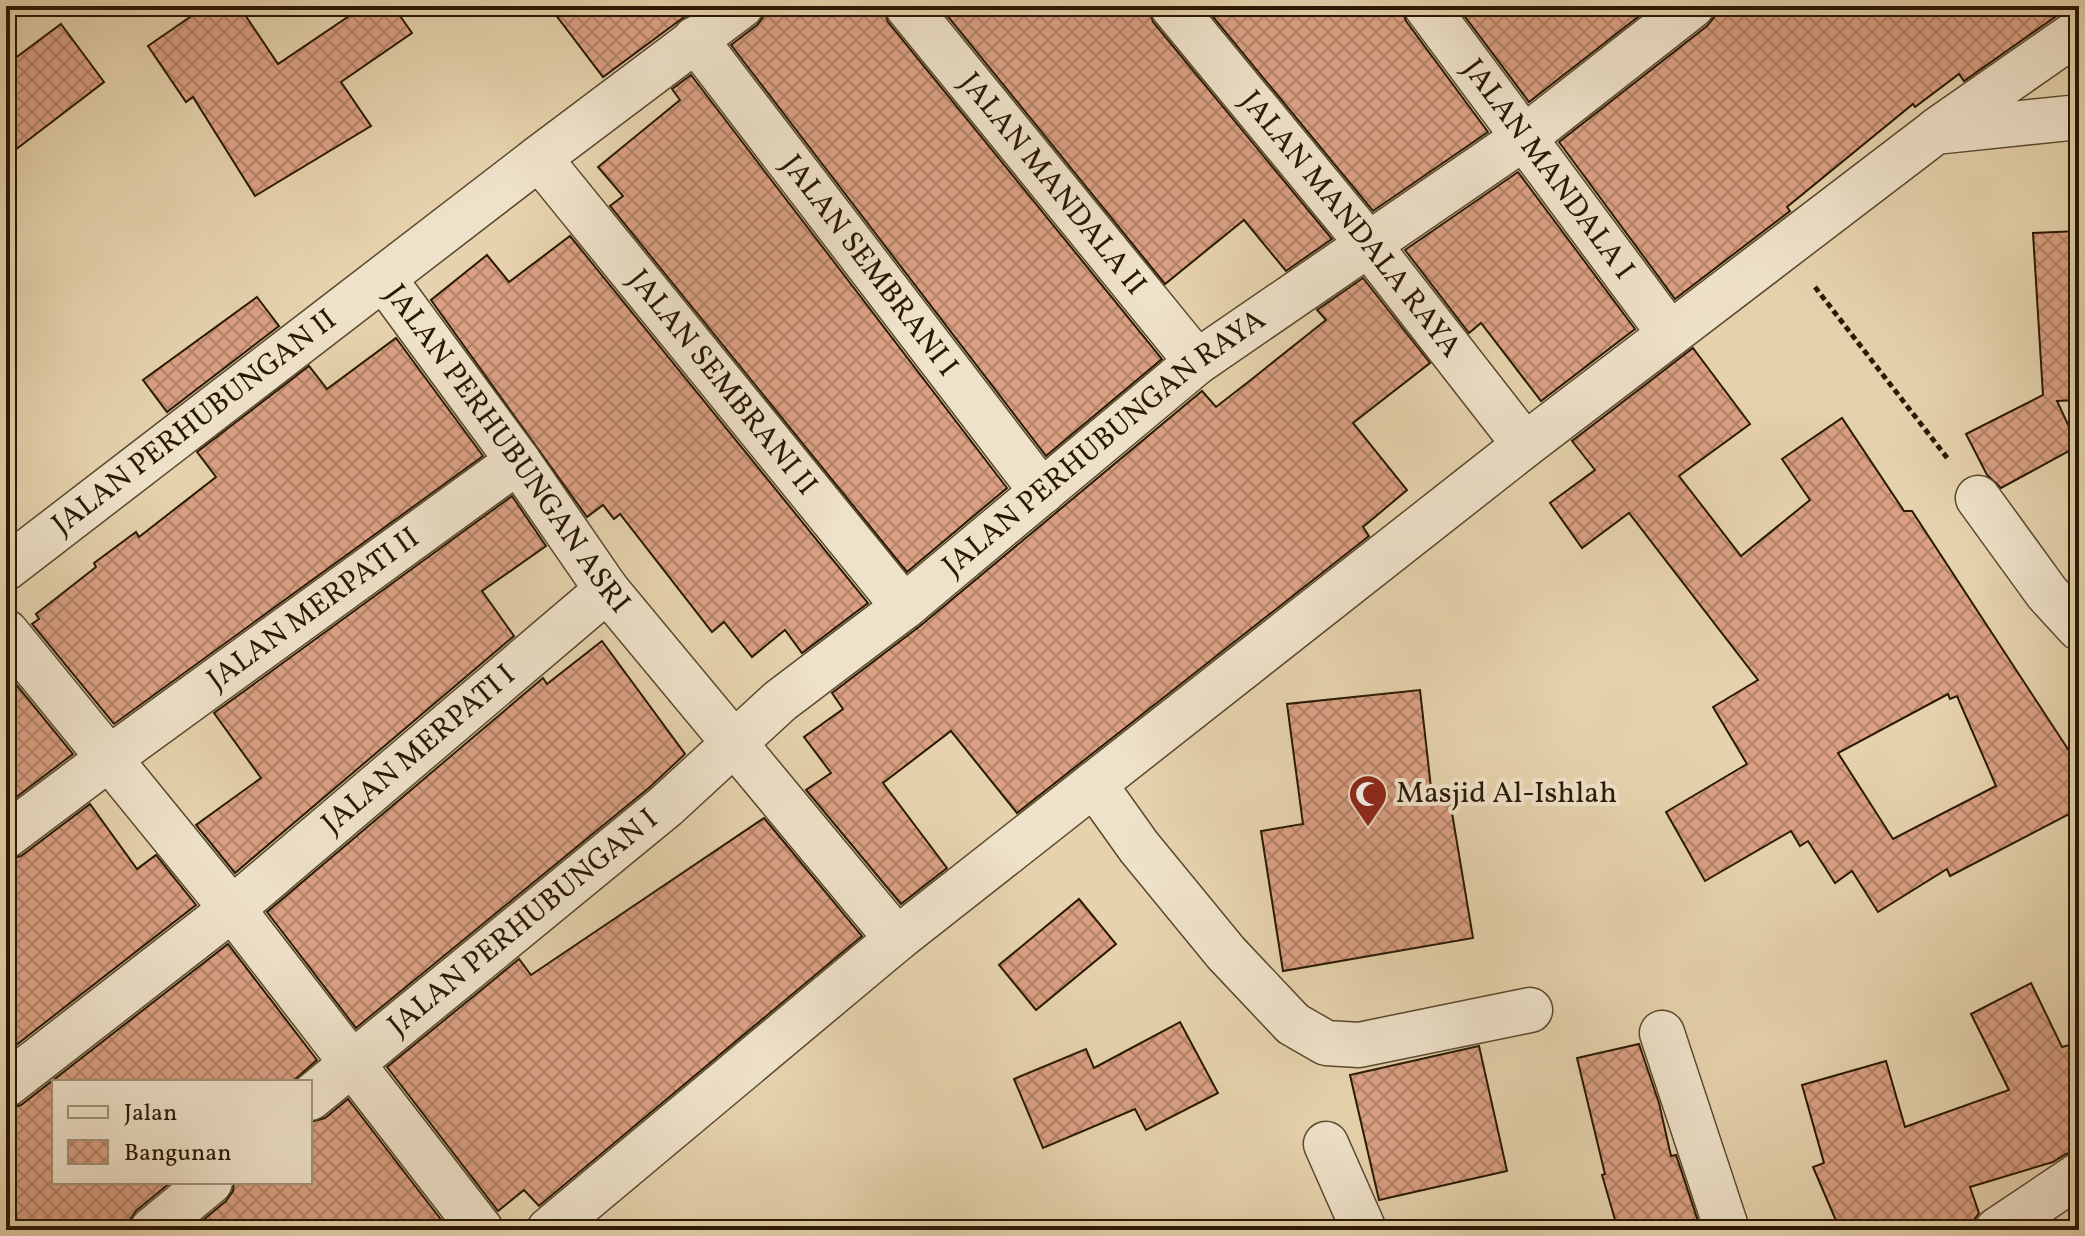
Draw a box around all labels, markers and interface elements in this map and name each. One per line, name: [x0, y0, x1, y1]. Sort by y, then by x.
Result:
street label: JALAN MANDALA I: [1452, 51, 1644, 289]
street label: JALAN MANDALA II: [949, 64, 1156, 305]
street label: JALAN MANDALA RAYA: [1230, 82, 1471, 367]
street label: JALAN SEMBRANI I: [770, 146, 968, 386]
street label: JALAN SEMBRANI II: [617, 261, 827, 505]
street label: JALAN PERHUBUNGAN ASRI: [374, 276, 639, 623]
street label: JALAN PERHUBUNGAN II: [44, 300, 346, 546]
street label: JALAN PERHUBUNGAN RAYA: [934, 300, 1274, 587]
street label: JALAN MERPATI II: [199, 518, 428, 701]
street label: JALAN MERPATI I: [313, 655, 525, 845]
mosque icon: Masjid Al-Ishlah: [1347, 773, 1389, 828]
place label: Masjid Al-Ishlah: [1396, 773, 1617, 815]
street label: JALAN PERHUBUNGAN I: [379, 799, 668, 1046]
legend: [52, 1080, 312, 1184]
text: Jalan: [124, 1097, 177, 1131]
text: Bangunan: [124, 1137, 232, 1171]

